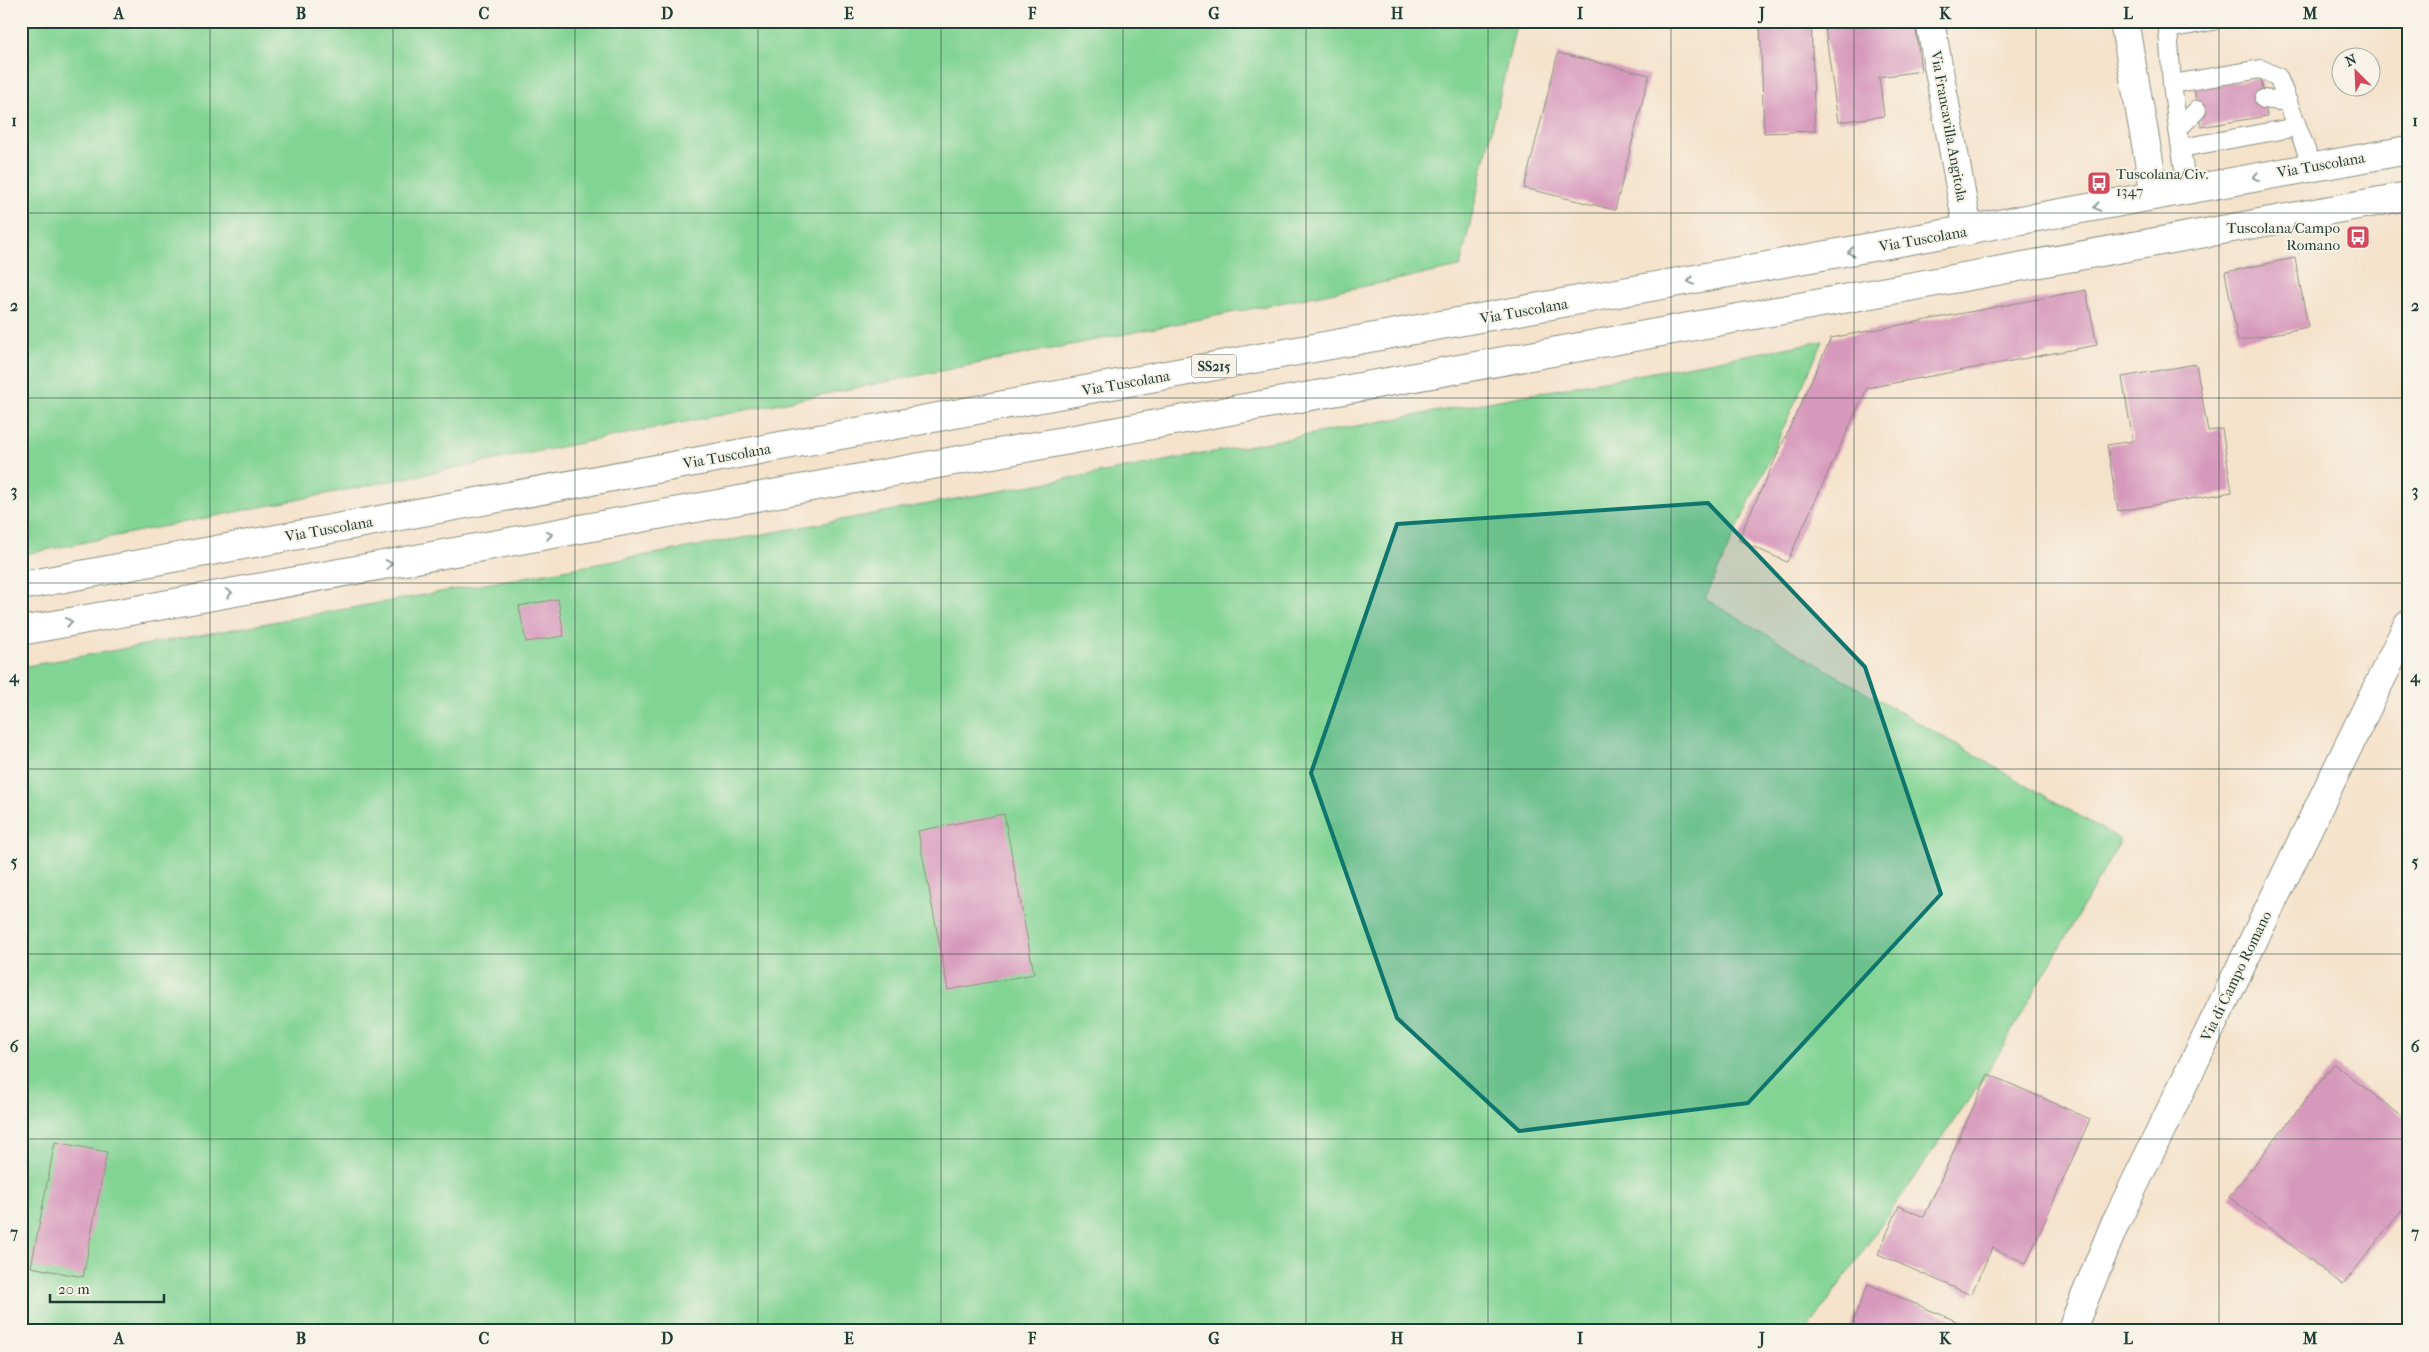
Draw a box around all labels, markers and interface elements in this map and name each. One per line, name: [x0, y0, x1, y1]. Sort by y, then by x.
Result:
text: A: [113, 4, 125, 23]
text: B: [296, 4, 306, 23]
text: C: [479, 4, 490, 23]
text: D: [661, 4, 673, 23]
text: E: [844, 4, 854, 23]
text: F: [1027, 4, 1037, 23]
text: G: [1208, 4, 1220, 23]
text: H: [1391, 4, 1404, 23]
text: I: [1577, 4, 1584, 23]
text: J: [1757, 4, 1765, 24]
text: K: [1939, 4, 1952, 23]
text: L: [2123, 4, 2133, 23]
text: M: [2302, 4, 2318, 23]
street label: Via Francavilla Angitola: [1927, 48, 1971, 204]
north arrow: [2332, 48, 2382, 98]
text: N: [2343, 51, 2360, 71]
text: 1: [11, 111, 17, 130]
text: 1: [2412, 111, 2418, 130]
street label: Via Tuscolana: [2275, 148, 2367, 182]
place label: Tuscolana/Civ. 1347: [2116, 165, 2208, 200]
bus stop icon: Tuscolana/Civ. 1347: [2086, 170, 2112, 196]
one-way arrow: [2252, 171, 2261, 181]
one-way arrow: [2092, 201, 2101, 211]
place label: Tuscolana/Campo Romano: [2226, 219, 2340, 254]
street label: Via Tuscolana: [1877, 222, 1969, 256]
bus stop icon: Tuscolana/Campo Romano: [2345, 224, 2371, 250]
one-way arrow: [1846, 247, 1855, 257]
one-way arrow: [1686, 275, 1695, 285]
street label: Via Tuscolana: [1478, 294, 1570, 328]
text: 2: [10, 296, 18, 315]
text: 2: [2411, 296, 2419, 315]
road number: SS215: [1192, 354, 1236, 378]
street label: Via Tuscolana: [1080, 366, 1172, 400]
street label: Via Tuscolana: [681, 439, 773, 473]
text: 3: [11, 481, 17, 501]
text: 3: [2412, 481, 2418, 501]
street label: Via Tuscolana: [283, 512, 375, 546]
one-way arrow: [544, 530, 553, 540]
one-way arrow: [385, 559, 393, 569]
one-way arrow: [225, 588, 233, 598]
one-way arrow: [65, 617, 74, 627]
text: 4: [8, 667, 20, 687]
text: 4: [2409, 667, 2421, 687]
text: 5: [11, 852, 18, 871]
text: 5: [2412, 852, 2419, 871]
street label: Via di Campo Romano: [2196, 908, 2275, 1045]
text: 6: [10, 1037, 19, 1056]
text: 6: [2411, 1037, 2420, 1056]
text: 7: [9, 1223, 18, 1242]
text: 7: [2410, 1223, 2419, 1242]
scale bar: [50, 1272, 164, 1304]
text: 20 m: [58, 1280, 90, 1298]
text: A: [113, 1329, 125, 1348]
text: B: [296, 1329, 306, 1348]
text: C: [479, 1329, 490, 1348]
text: D: [661, 1329, 673, 1348]
text: E: [844, 1329, 854, 1348]
text: F: [1027, 1329, 1037, 1348]
text: G: [1208, 1329, 1220, 1348]
text: H: [1391, 1329, 1404, 1348]
text: I: [1577, 1329, 1584, 1348]
text: J: [1757, 1329, 1765, 1349]
text: K: [1939, 1329, 1952, 1348]
text: L: [2123, 1329, 2133, 1348]
text: M: [2302, 1329, 2318, 1348]

